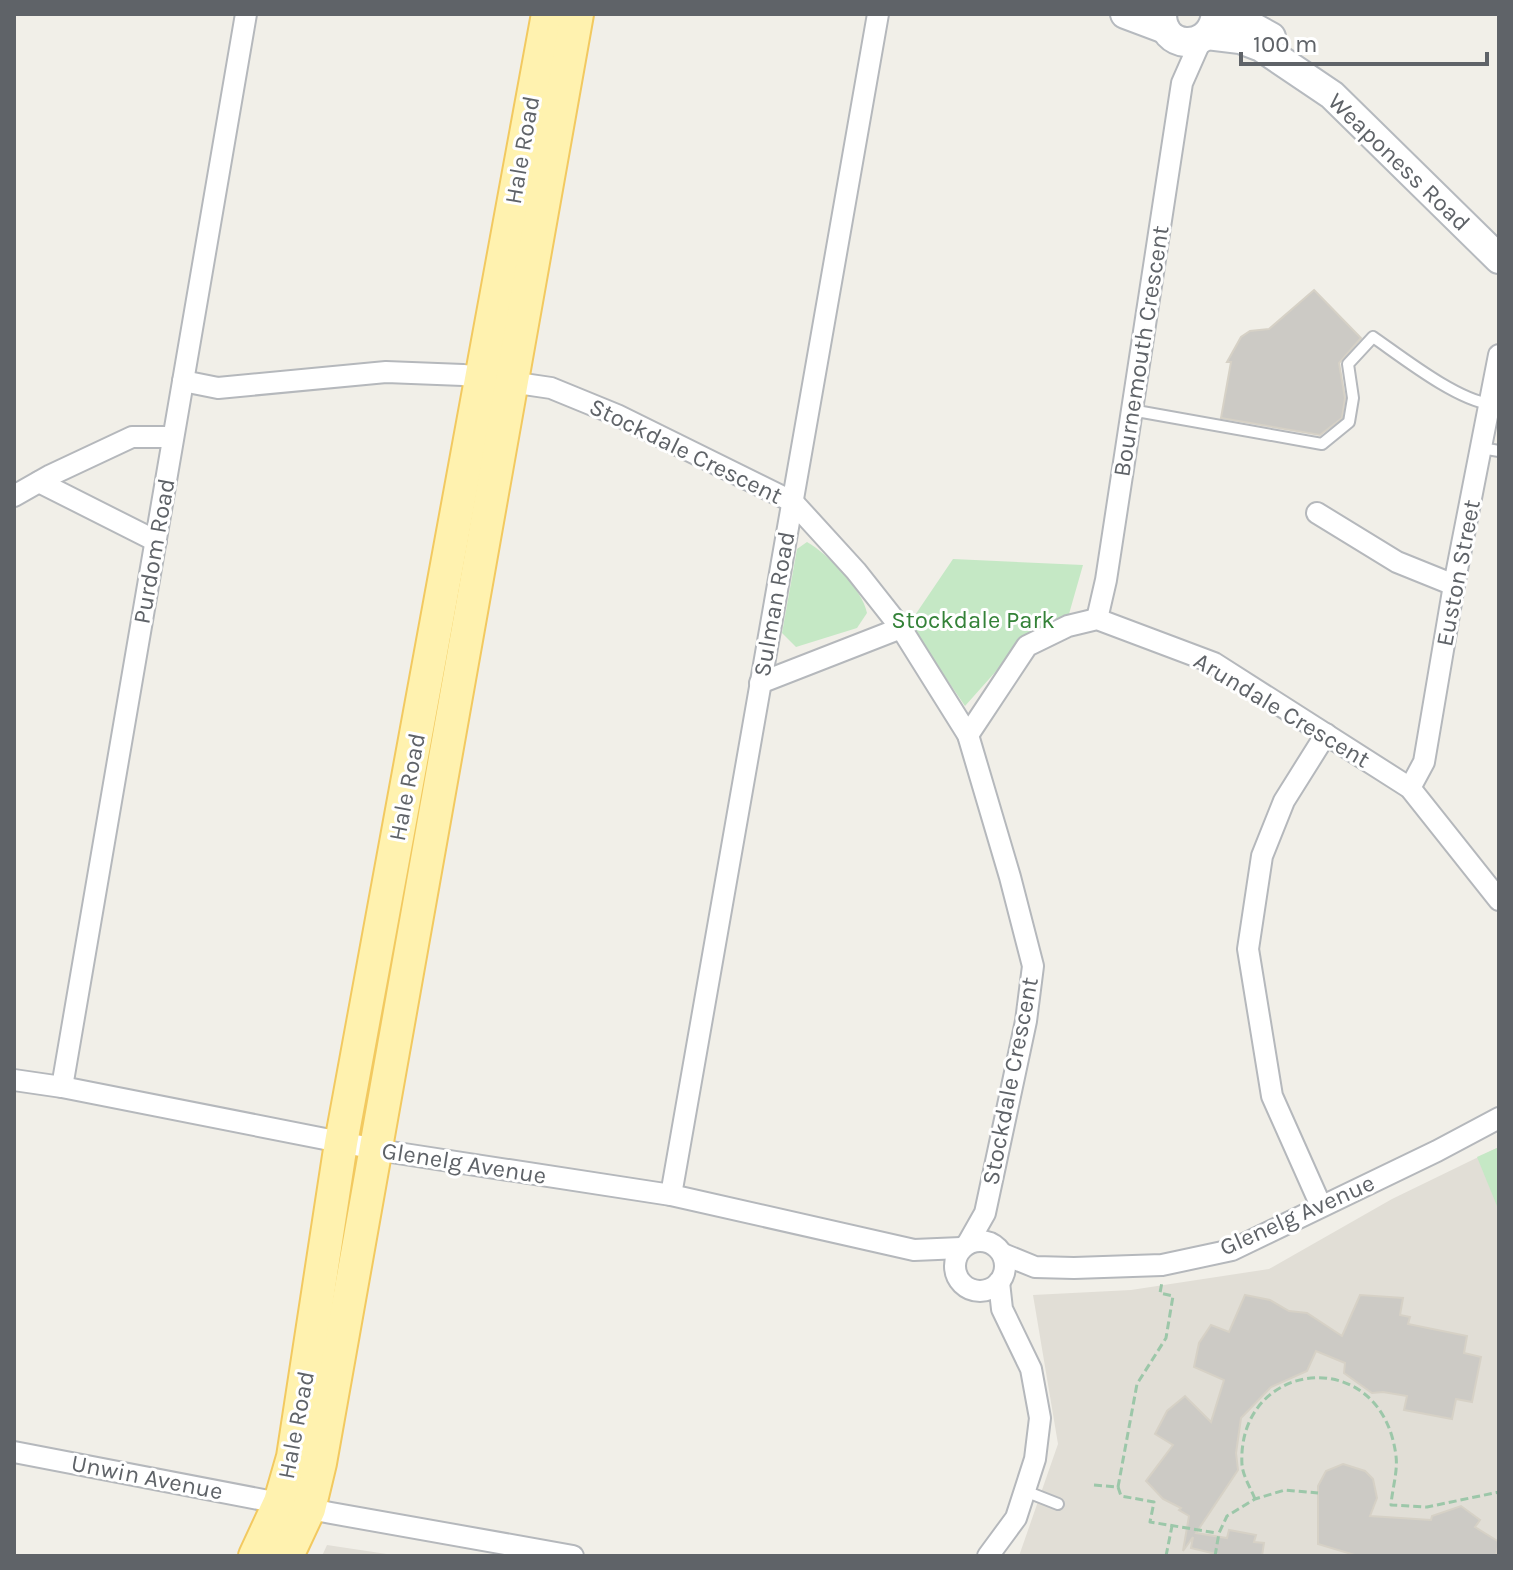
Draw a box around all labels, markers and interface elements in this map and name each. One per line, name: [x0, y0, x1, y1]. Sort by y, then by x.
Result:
scale bar: [1241, 16, 1487, 66]
text: 100 m: [1253, 30, 1318, 58]
street label: Weaponess Road: [1322, 87, 1476, 237]
street label: Hale Road: [499, 94, 545, 206]
street label: Bournemouth Crescent: [1107, 223, 1175, 479]
street label: Stockdale Crescent: [585, 392, 787, 510]
street label: Purdom Road: [127, 476, 181, 626]
street label: Euston Street: [1430, 497, 1486, 649]
street label: Sulman Road: [747, 529, 801, 679]
park label: Stockdale Park: [891, 606, 1055, 634]
street label: Arundale Crescent: [1189, 646, 1375, 774]
street label: Hale Road: [383, 731, 431, 843]
street label: Stockdale Crescent: [976, 975, 1044, 1187]
street label: Glenelg Avenue: [380, 1136, 548, 1190]
street label: Glenelg Avenue: [1215, 1168, 1379, 1262]
street label: Hale Road: [272, 1369, 320, 1481]
street label: Unwin Avenue: [69, 1449, 225, 1505]

